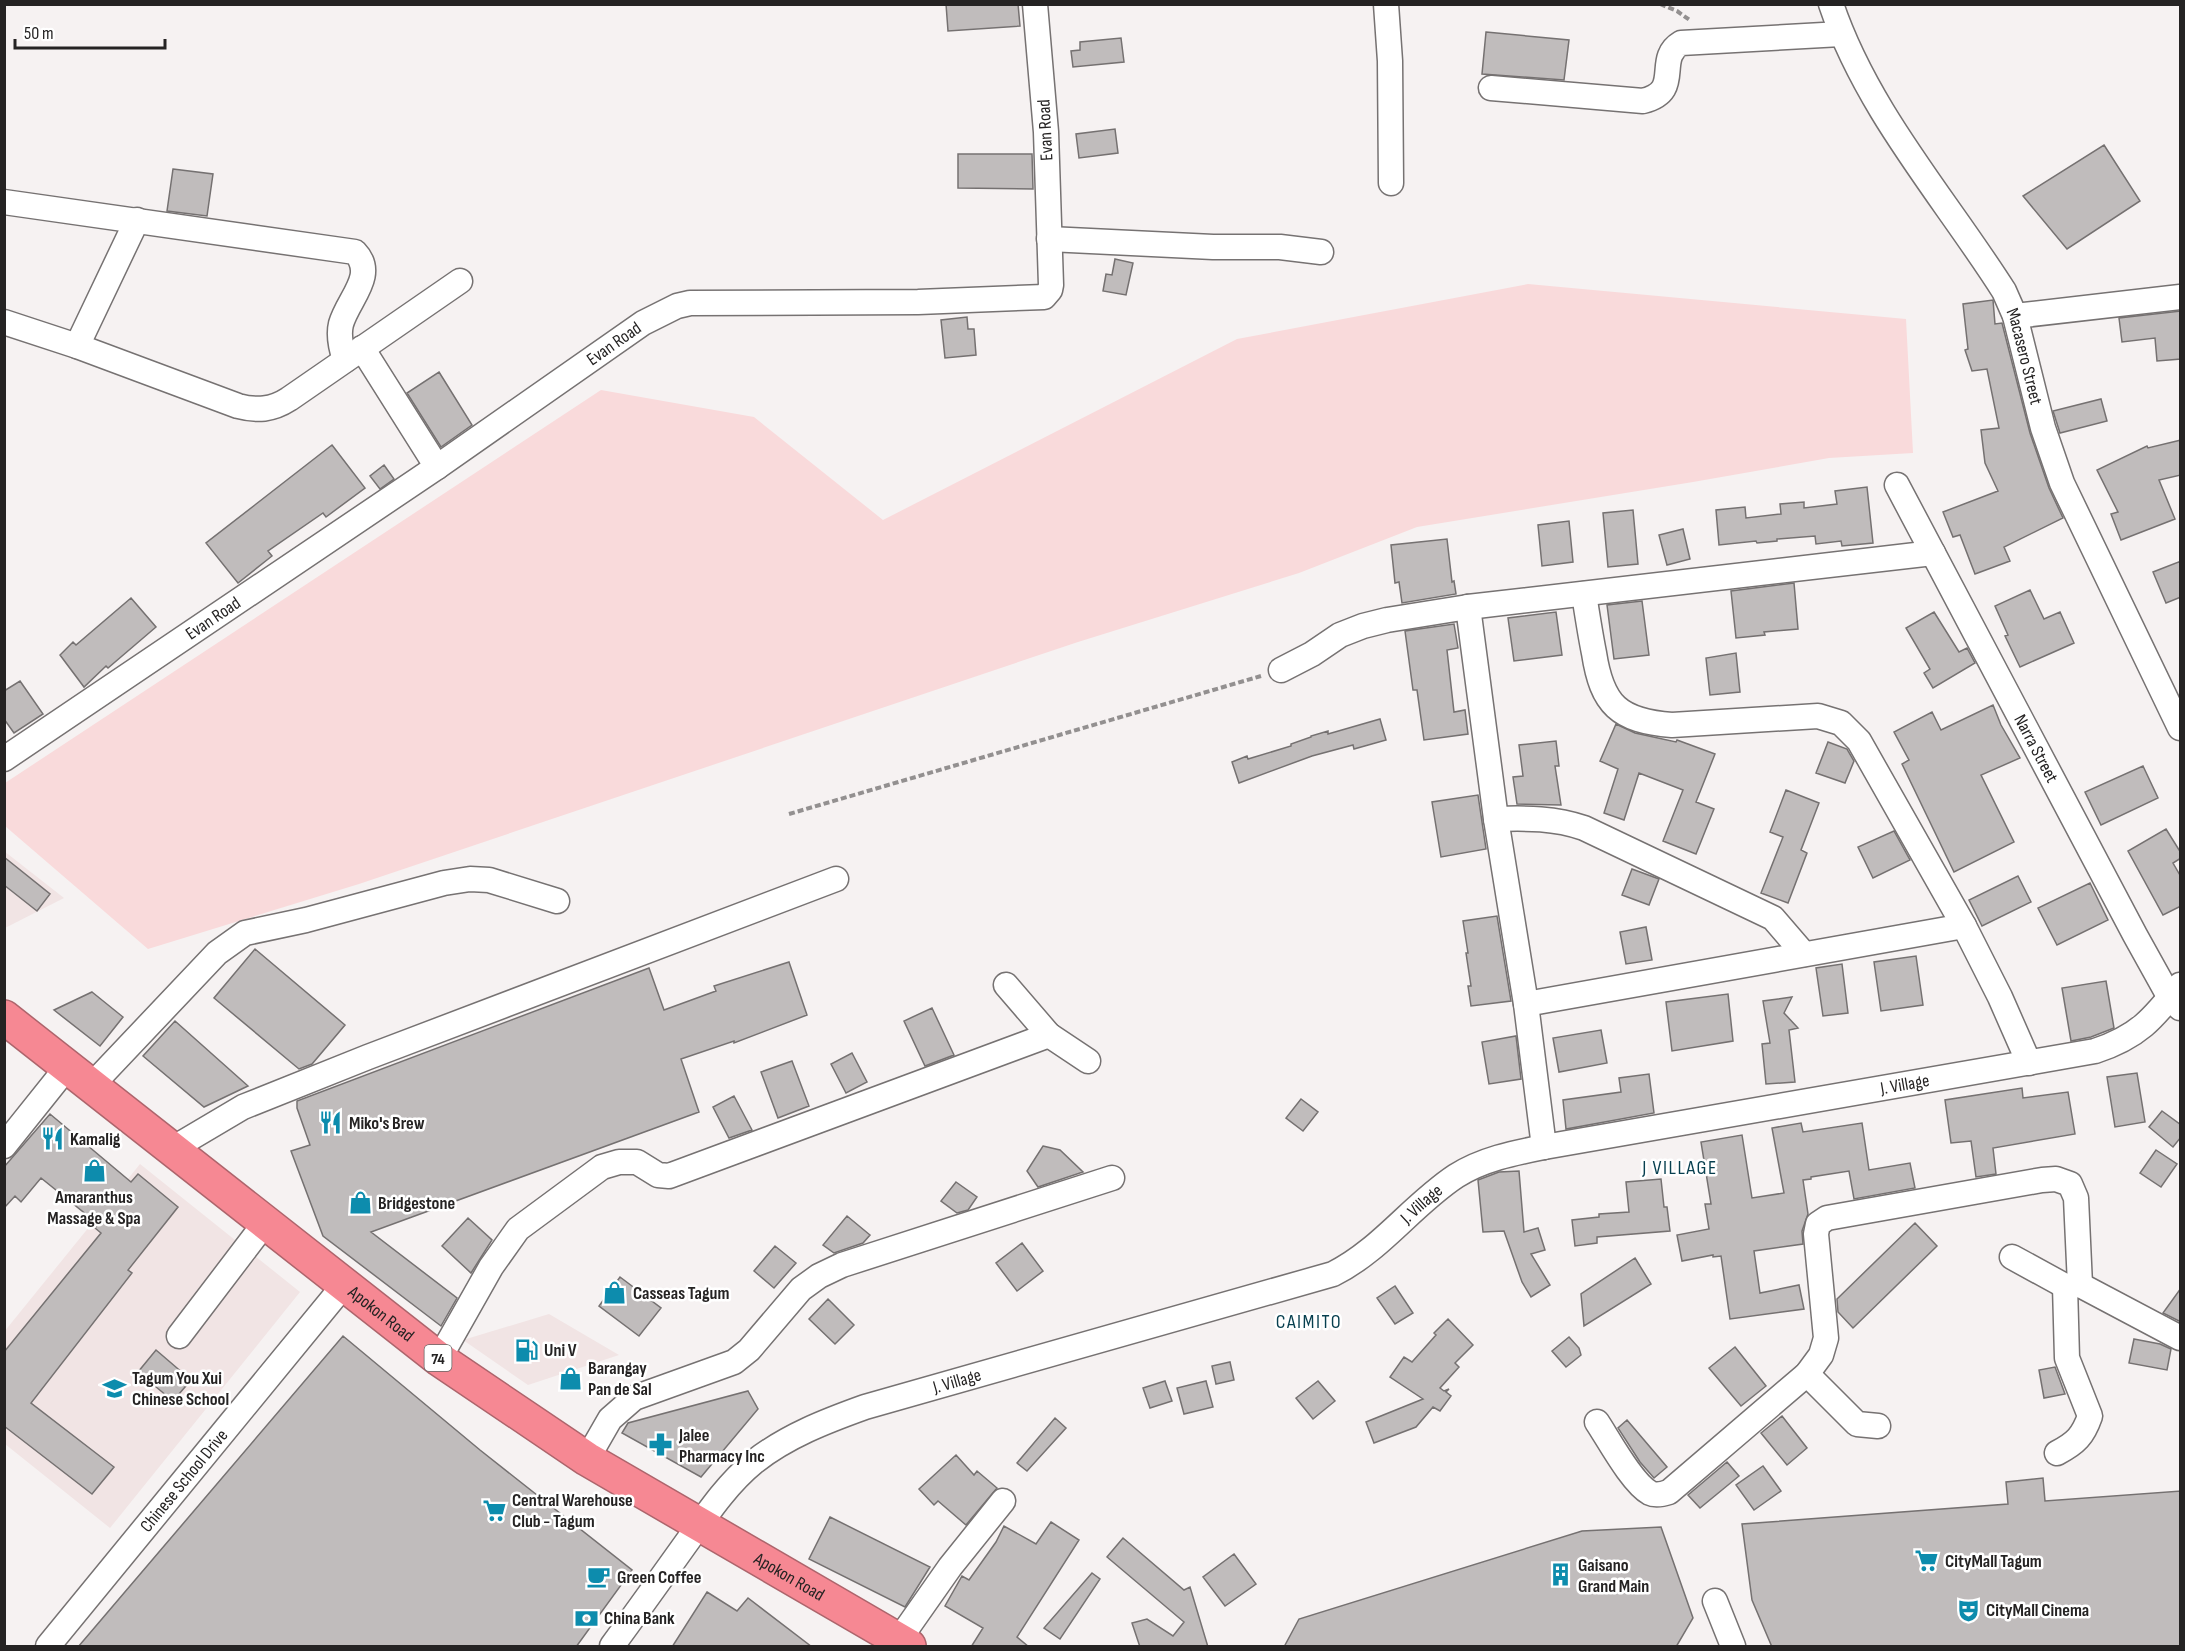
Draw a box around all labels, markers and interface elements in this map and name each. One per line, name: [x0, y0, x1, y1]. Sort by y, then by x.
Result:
scale bar: [15, 12, 165, 50]
text: 50 m: [24, 23, 54, 44]
street label: Evan Road: [1033, 99, 1058, 161]
street label: Macasero Street: [2002, 305, 2047, 407]
street label: Evan Road: [583, 318, 645, 370]
street label: Evan Road: [182, 593, 245, 644]
street label: Narra Street: [2009, 711, 2063, 787]
street label: J. Village: [1878, 1070, 1931, 1099]
restaurant icon: Miko's Brew: [318, 1110, 344, 1136]
place label: Miko's Brew: [349, 1113, 425, 1134]
restaurant icon: Kamalig: [39, 1126, 65, 1152]
place label: Kamalig: [70, 1129, 121, 1150]
district label: J VILLAGE: [1641, 1156, 1718, 1180]
shop icon: Amaranthus Massage & Spa: [81, 1158, 107, 1184]
street label: J. Village: [1395, 1180, 1447, 1229]
place label: Amaranthus Massage & Spa: [47, 1187, 141, 1229]
shop icon: Bridgestone: [347, 1190, 373, 1216]
place label: Bridgestone: [378, 1193, 455, 1214]
shop icon: Casseas Tagum: [602, 1280, 628, 1306]
street label: Apokon Road: [343, 1281, 418, 1346]
place label: Casseas Tagum: [633, 1283, 729, 1304]
district label: CAIMITO: [1276, 1310, 1342, 1334]
fuel station icon: Uni V: [513, 1337, 539, 1363]
place label: Uni V: [544, 1340, 577, 1361]
road number: 74: [424, 1345, 452, 1371]
place label: Barangay Pan de Sal: [588, 1358, 652, 1400]
street label: J. Village: [930, 1364, 984, 1398]
shop icon: Barangay Pan de Sal: [557, 1365, 583, 1391]
place label: Tagum You Xui Chinese School: [132, 1368, 229, 1410]
school or university icon: Tagum You Xui Chinese School: [101, 1375, 127, 1401]
street label: Chinese School Drive: [136, 1425, 232, 1536]
place label: Jalee Pharmacy Inc: [678, 1425, 765, 1467]
pharmacy icon: Jalee Pharmacy Inc: [648, 1432, 674, 1458]
place label: Central Warehouse Club - Tagum: [512, 1490, 633, 1532]
supermarket icon: Central Warehouse Club - Tagum: [481, 1497, 507, 1523]
street label: Apokon Road: [749, 1548, 828, 1606]
supermarket icon: CityMall Tagum: [1914, 1548, 1940, 1574]
place label: CityMall Tagum: [1945, 1551, 2042, 1572]
place label: Gaisano Grand Main: [1578, 1555, 1649, 1597]
building icon: Gaisano Grand Main: [1547, 1562, 1573, 1588]
cafe icon: Green Coffee: [586, 1564, 612, 1590]
place label: Green Coffee: [617, 1567, 701, 1588]
theatre icon: CityMall Cinema: [1955, 1597, 1981, 1623]
place label: CityMall Cinema: [1986, 1600, 2089, 1621]
bank icon: China Bank: [573, 1605, 599, 1631]
place label: China Bank: [604, 1608, 675, 1629]

